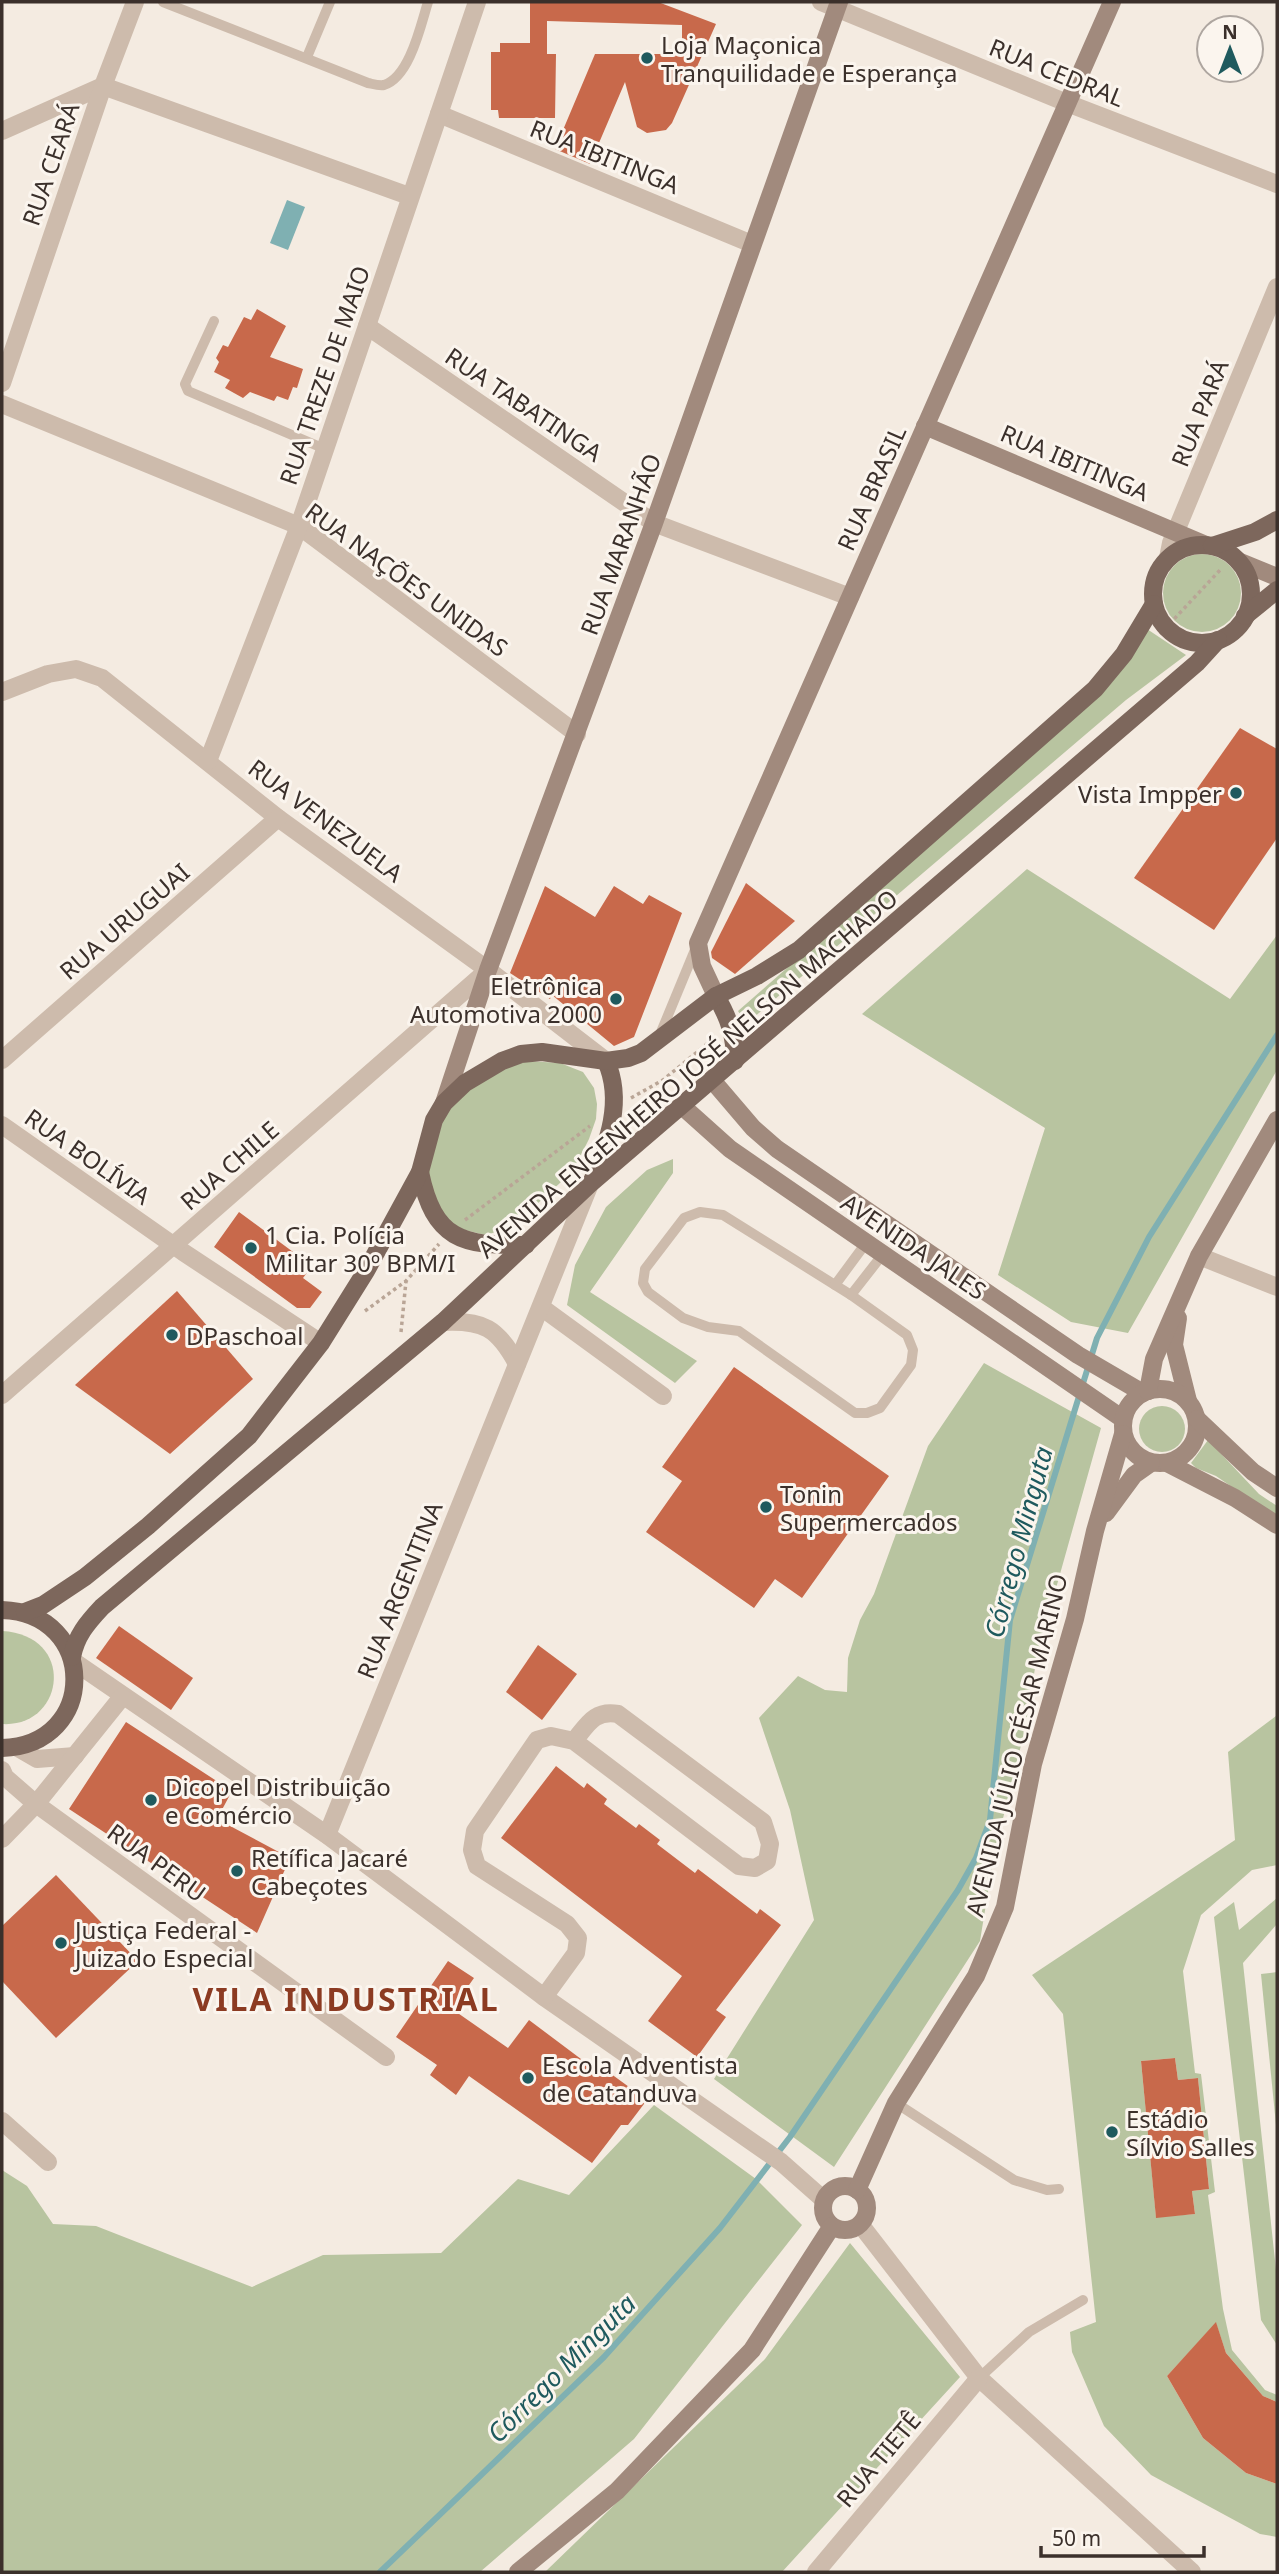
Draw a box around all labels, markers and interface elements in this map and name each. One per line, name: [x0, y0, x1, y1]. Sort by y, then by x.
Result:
north arrow: [1195, 14, 1265, 84]
text: N: [1222, 19, 1238, 45]
place label: Loja Maçonica Tranquilidade e Esperança: [661, 28, 957, 89]
street label: RUA CEDRAL: [985, 30, 1129, 114]
marker: Loja Maçonica Tranquilidade e Esperança: [639, 50, 655, 66]
street label: RUA CEARÁ: [14, 98, 87, 230]
street label: RUA IBITINGA: [525, 111, 685, 201]
street label: RUA TREZE DE MAIO: [271, 261, 377, 489]
street label: RUA TABATINGA: [439, 339, 609, 469]
street label: RUA PARÁ: [1163, 354, 1236, 471]
street label: RUA IBITINGA: [996, 416, 1155, 508]
street label: RUA BRASIL: [829, 420, 913, 556]
street label: RUA MARANHÃO: [572, 449, 668, 639]
street label: RUA NAÇÕES UNIDAS: [299, 494, 515, 664]
street label: RUA VENEZUELA: [242, 751, 411, 889]
place label: Vista Impper: [1078, 777, 1222, 810]
marker: Vista Impper: [1228, 785, 1244, 801]
street label: RUA URUGUAI: [52, 855, 196, 987]
street label: AVENIDA ENGENHEIRO JOSÉ NELSON MACHADO: [470, 881, 904, 1265]
place label: Eletrônica Automotiva 2000: [410, 969, 602, 1030]
marker: Eletrônica Automotiva 2000: [608, 991, 624, 1007]
street label: RUA BOLÍVIA: [18, 1100, 158, 1212]
street label: RUA CHILE: [173, 1113, 285, 1217]
street label: AVENIDA JALES: [835, 1185, 993, 1307]
place label: 1 Cia. Polícia Militar 30º BPM/I: [265, 1218, 455, 1279]
marker: 1 Cia. Polícia Militar 30º BPM/I: [243, 1240, 259, 1256]
place label: DPaschoal: [186, 1319, 304, 1352]
marker: DPaschoal: [164, 1327, 180, 1343]
water label: Córrego Minguta: [975, 1442, 1061, 1642]
place label: Tonin Supermercados: [780, 1477, 957, 1538]
street label: RUA ARGENTINA: [348, 1496, 450, 1683]
marker: Tonin Supermercados: [758, 1499, 774, 1515]
street label: AVENIDA JÚLIO CÉSAR MARINO: [957, 1570, 1075, 1920]
place label: Dicopel Distribuição e Comércio: [165, 1770, 391, 1831]
marker: Dicopel Distribuição e Comércio: [143, 1792, 159, 1808]
street label: RUA PERU: [101, 1815, 213, 1909]
place label: Retífica Jacaré Cabeçotes: [251, 1841, 408, 1902]
marker: Retífica Jacaré Cabeçotes: [229, 1863, 245, 1879]
place label: Justiça Federal - Juizado Especial: [73, 1913, 253, 1974]
marker: Justiça Federal - Juizado Especial: [53, 1935, 69, 1951]
district label: VILA INDUSTRIAL: [192, 1977, 500, 2020]
place label: Escola Adventista de Catanduva: [542, 2048, 738, 2109]
marker: Escola Adventista de Catanduva: [520, 2070, 536, 2086]
place label: Estádio Sílvio Salles: [1126, 2102, 1255, 2163]
marker: Estádio Sílvio Salles: [1104, 2124, 1120, 2140]
water label: Córrego Minguta: [479, 2286, 643, 2450]
street label: RUA TIETÊ: [828, 2404, 928, 2514]
scale bar: [1041, 2514, 1204, 2558]
text: 50 m: [1052, 2524, 1101, 2552]

